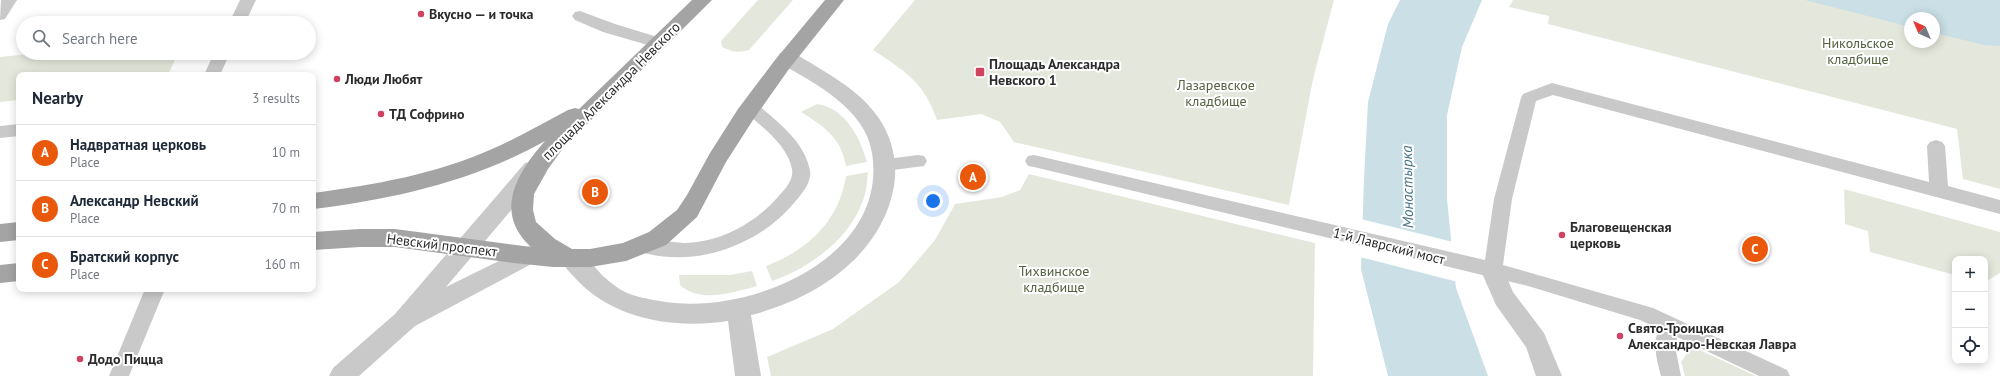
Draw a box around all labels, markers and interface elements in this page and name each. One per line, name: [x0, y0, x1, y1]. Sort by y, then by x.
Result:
place label: Вкусно — и точка: [429, 5, 534, 23]
marker: Вкусно — и точка: [416, 9, 426, 19]
north arrow: [1904, 12, 1940, 48]
search box: [16, 16, 316, 60]
street label: площадь Александра Невского: [538, 18, 684, 164]
icon: search: [30, 27, 52, 49]
text: Search here: [62, 29, 138, 48]
park label: Никольское кладбище: [1822, 34, 1894, 68]
place label: Площадь Александра Невского 1: [989, 55, 1120, 89]
marker: Площадь Александра Невского 1: [974, 66, 986, 78]
place label: Люди Любят: [344, 70, 422, 88]
marker: Люди Любят: [332, 74, 342, 84]
park label: Лазаревское кладбище: [1176, 76, 1255, 110]
text: Nearby: [32, 87, 83, 109]
text: 3 results: [252, 90, 300, 107]
place label: ТД Софрино: [389, 105, 465, 123]
marker: ТД Софрино: [376, 109, 386, 119]
text: Надвратная церковь: [70, 135, 206, 154]
text: A: [41, 144, 49, 161]
text: 10 m: [272, 144, 300, 161]
water label: Монастырка: [1397, 145, 1417, 229]
text: Place: [70, 154, 100, 171]
pin: A: [960, 162, 986, 192]
pin: B: [582, 177, 608, 207]
text: Александр Невский: [70, 191, 199, 210]
your location: [923, 191, 943, 211]
text: B: [41, 200, 49, 217]
text: 70 m: [272, 200, 300, 217]
text: Place: [70, 210, 100, 227]
place label: Благовещенская церковь: [1570, 218, 1671, 252]
street label: 1-й Лаврский мост: [1331, 223, 1447, 269]
street label: Невский проспект: [386, 229, 499, 261]
marker: Благовещенская церковь: [1557, 230, 1567, 240]
pin: C: [1742, 234, 1768, 264]
text: Братский корпус: [70, 247, 179, 266]
text: C: [41, 256, 49, 273]
text: 160 m: [265, 256, 300, 273]
map controls: [1952, 256, 1988, 364]
button: +: [1952, 256, 1988, 292]
park label: Тихвинское кладбище: [1019, 262, 1089, 296]
text: Place: [70, 266, 100, 283]
button: −: [1952, 292, 1988, 328]
place label: Свято-Троицкая Александро-Невская Лавра: [1628, 319, 1796, 353]
button: locate: [1952, 328, 1988, 364]
marker: Свято-Троицкая Александро-Невская Лавра: [1615, 331, 1625, 341]
place label: Додо Пицца: [88, 350, 163, 368]
marker: Додо Пицца: [75, 354, 85, 364]

